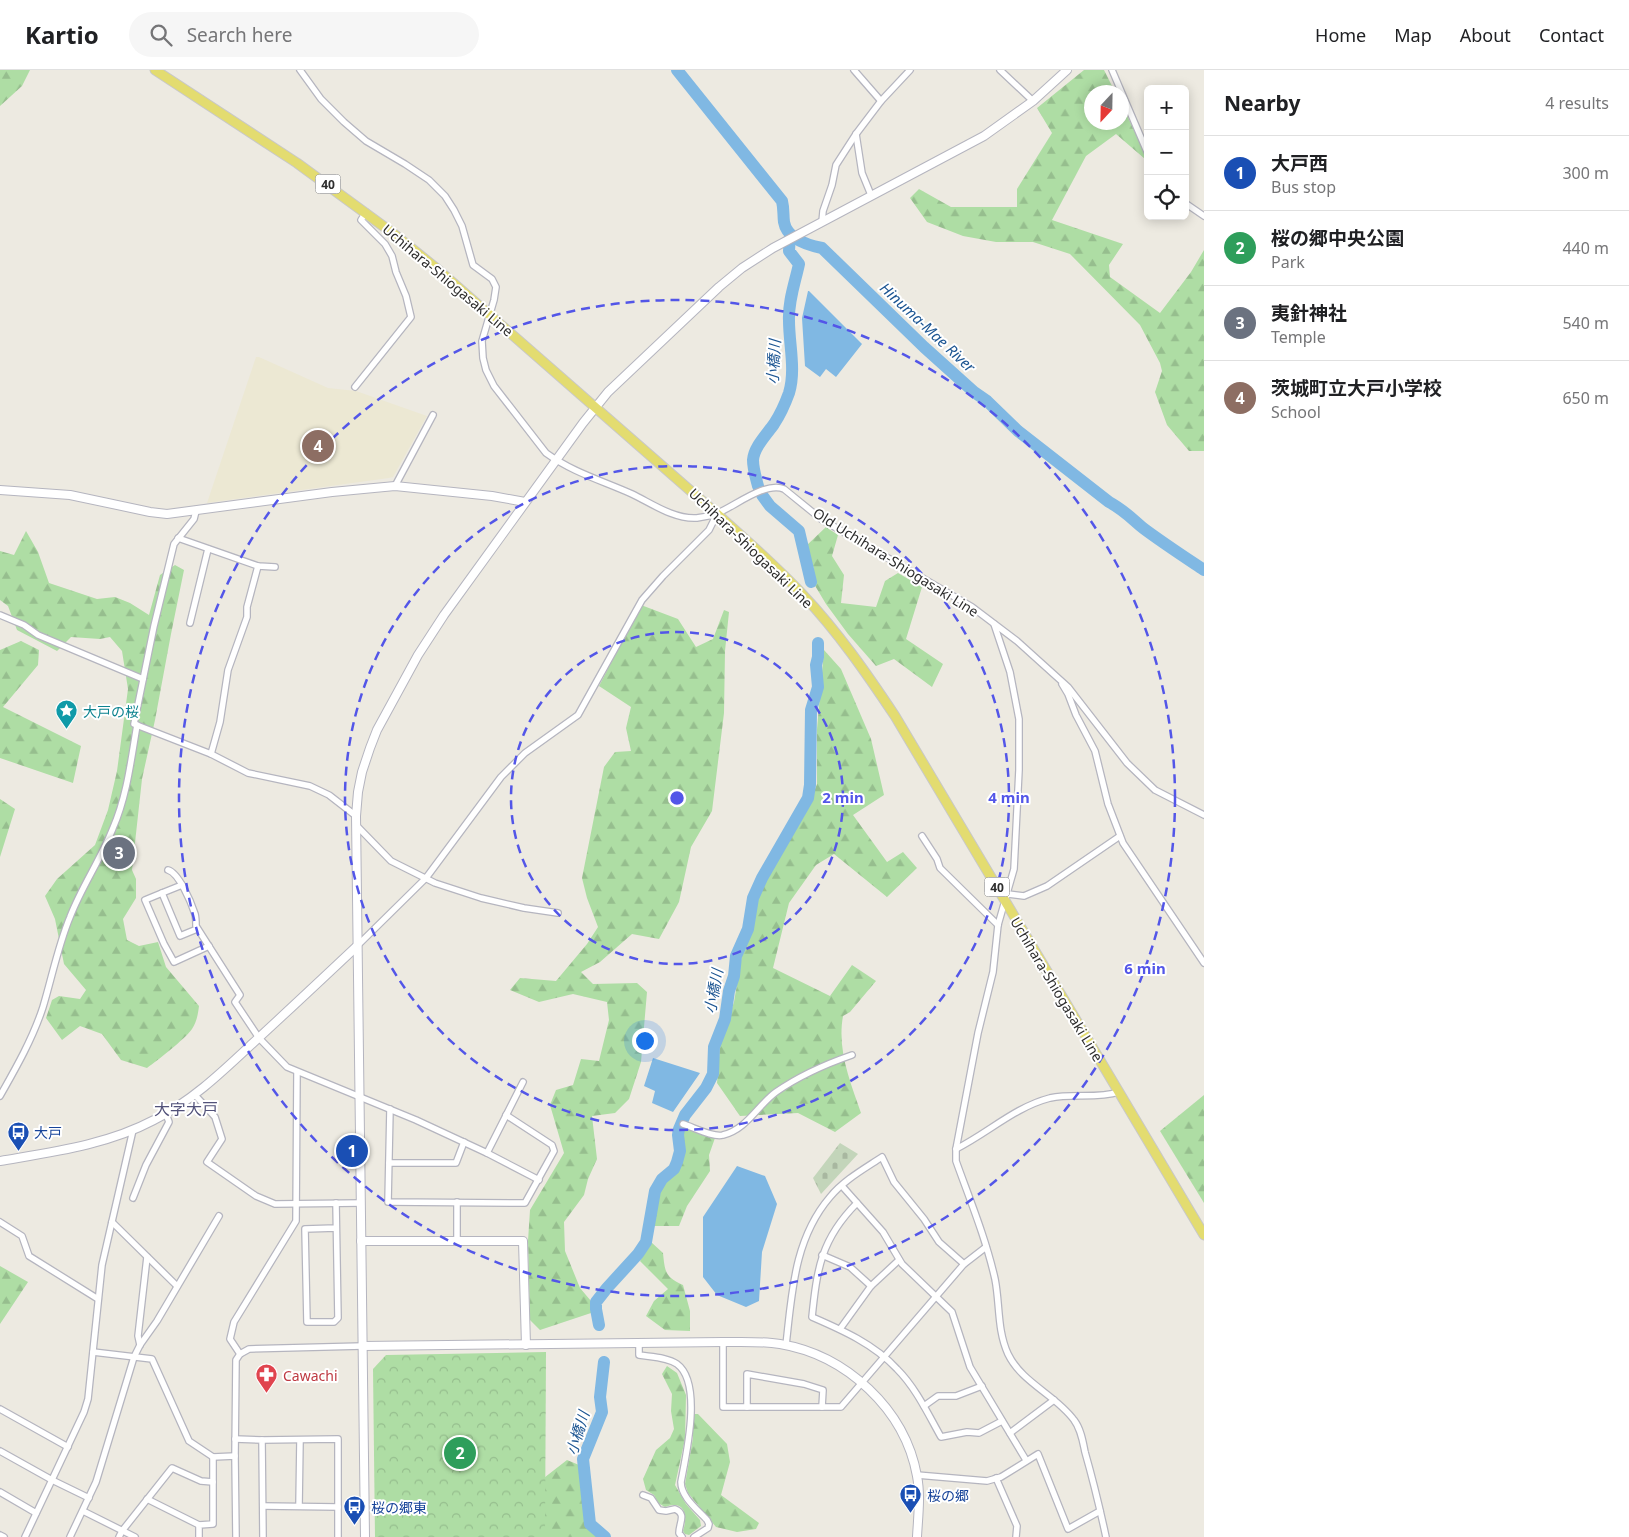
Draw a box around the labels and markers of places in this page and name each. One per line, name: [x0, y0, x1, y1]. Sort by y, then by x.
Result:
pin: 4: [302, 427, 334, 465]
place icon: 大戸の桜: [55, 699, 79, 730]
place label: 大戸の桜: [83, 702, 139, 721]
centre of rings: [668, 789, 686, 807]
pin: 3: [103, 834, 135, 872]
bus stop icon: 大戸: [6, 1120, 30, 1151]
place label: 大戸: [34, 1123, 62, 1142]
pin: 1: [336, 1132, 368, 1170]
pharmacy icon: Cawachi: [255, 1363, 279, 1394]
place label: Cawachi: [283, 1366, 338, 1385]
pin: 2: [444, 1434, 476, 1472]
bus stop icon: 桜の郷: [899, 1483, 923, 1514]
place label: 桜の郷: [927, 1486, 969, 1505]
bus stop icon: 桜の郷東: [343, 1495, 367, 1526]
place label: 桜の郷東: [371, 1498, 427, 1517]

